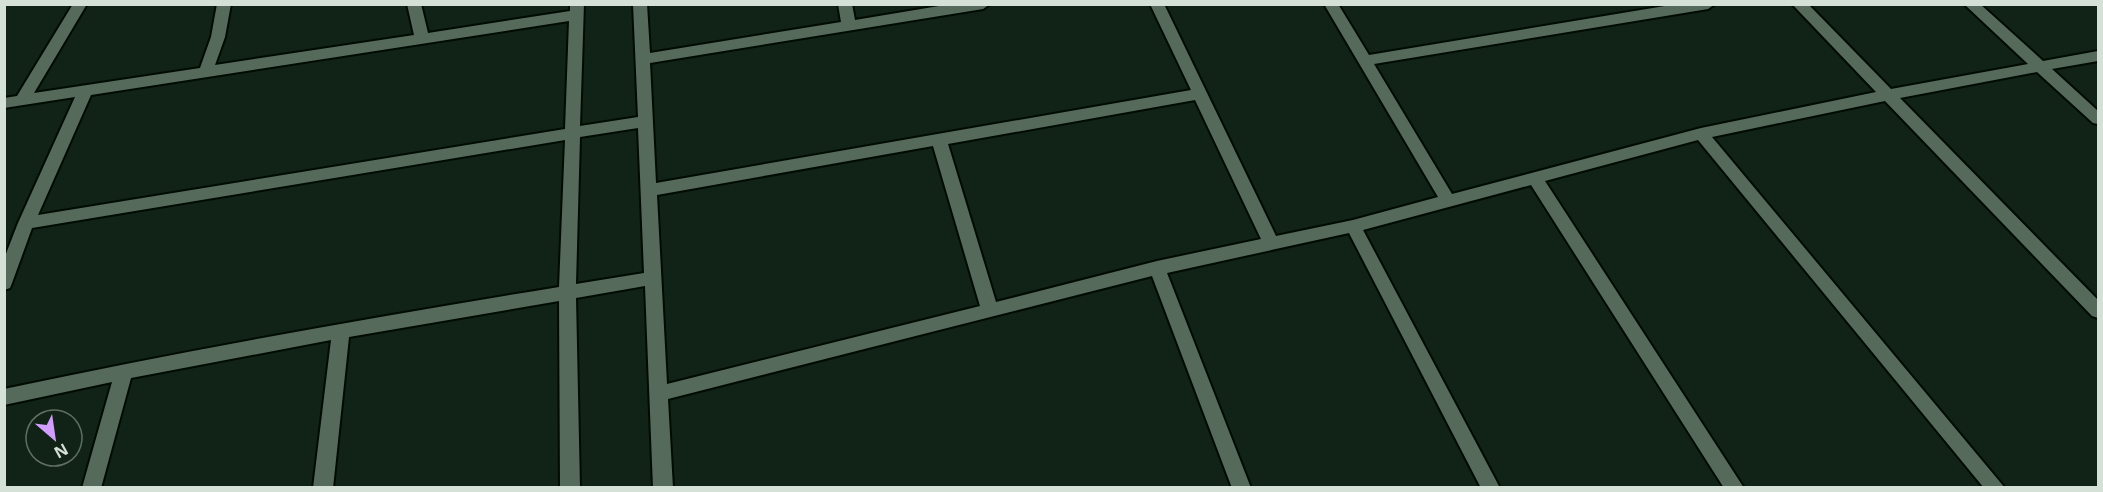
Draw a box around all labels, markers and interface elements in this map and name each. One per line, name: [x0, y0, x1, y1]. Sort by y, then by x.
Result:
north arrow: [24, 408, 84, 468]
text: N: [50, 438, 72, 464]

